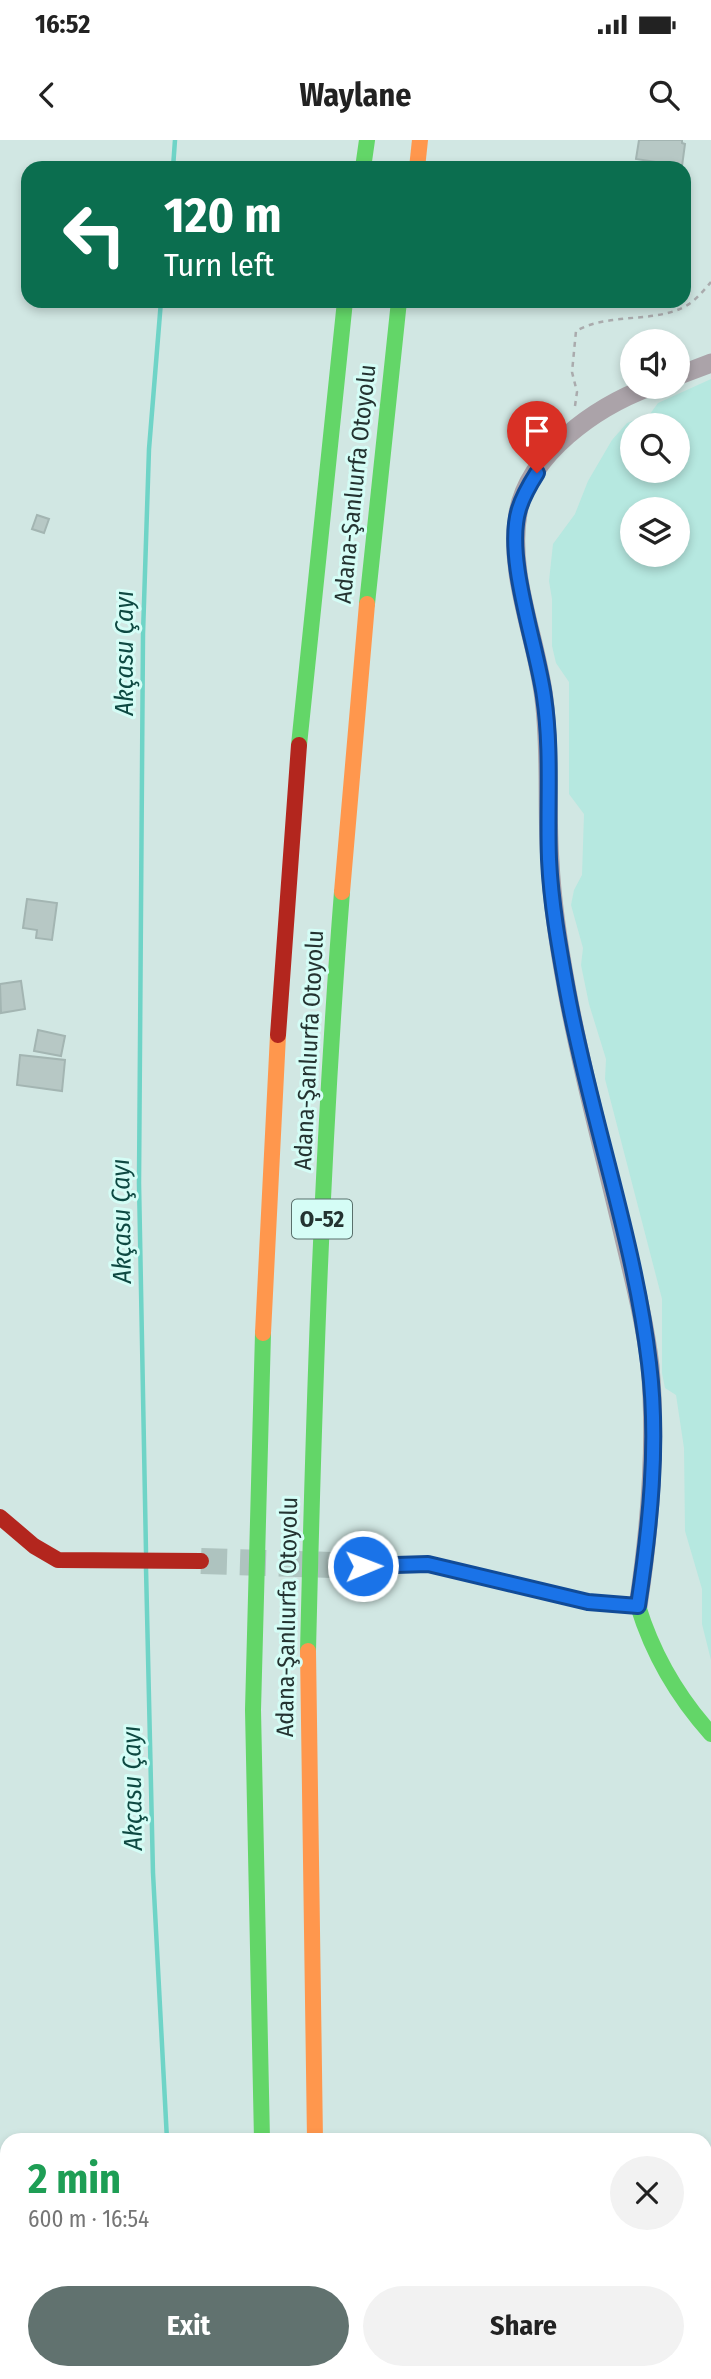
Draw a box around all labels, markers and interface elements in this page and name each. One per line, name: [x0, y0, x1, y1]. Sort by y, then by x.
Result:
text: 16:52: [35, 9, 90, 40]
icon: back: [28, 76, 66, 114]
text: Waylane: [300, 76, 411, 114]
icon: search: [645, 76, 683, 114]
text: 120 m: [164, 186, 282, 245]
icon: left: [49, 189, 140, 280]
text: Turn left: [164, 246, 274, 284]
map controls: [620, 329, 690, 567]
button: sound: [620, 329, 690, 399]
street label: Adana-Şanlıurfa Otoyolu: [329, 363, 381, 605]
pin: [507, 401, 567, 473]
icon: arrive: [518, 412, 556, 450]
button: search: [620, 413, 690, 483]
button: layers: [620, 497, 690, 567]
water label: Akçasu Çayı: [109, 590, 140, 717]
street label: Adana-Şanlıurfa Otoyolu: [289, 929, 329, 1171]
water label: Akçasu Çayı: [105, 1158, 138, 1285]
road number: O-52: [292, 1200, 352, 1238]
street label: Adana-Şanlıurfa Otoyolu: [271, 1497, 303, 1737]
position arrow: [326, 1529, 400, 1603]
water label: Akçasu Çayı: [116, 1725, 149, 1852]
text: 2 min: [28, 2154, 121, 2204]
button: close: [610, 2156, 684, 2230]
text: 600 m · 16:54: [28, 2205, 149, 2233]
button: Exit: [28, 2286, 349, 2366]
button: Share: [363, 2286, 684, 2366]

